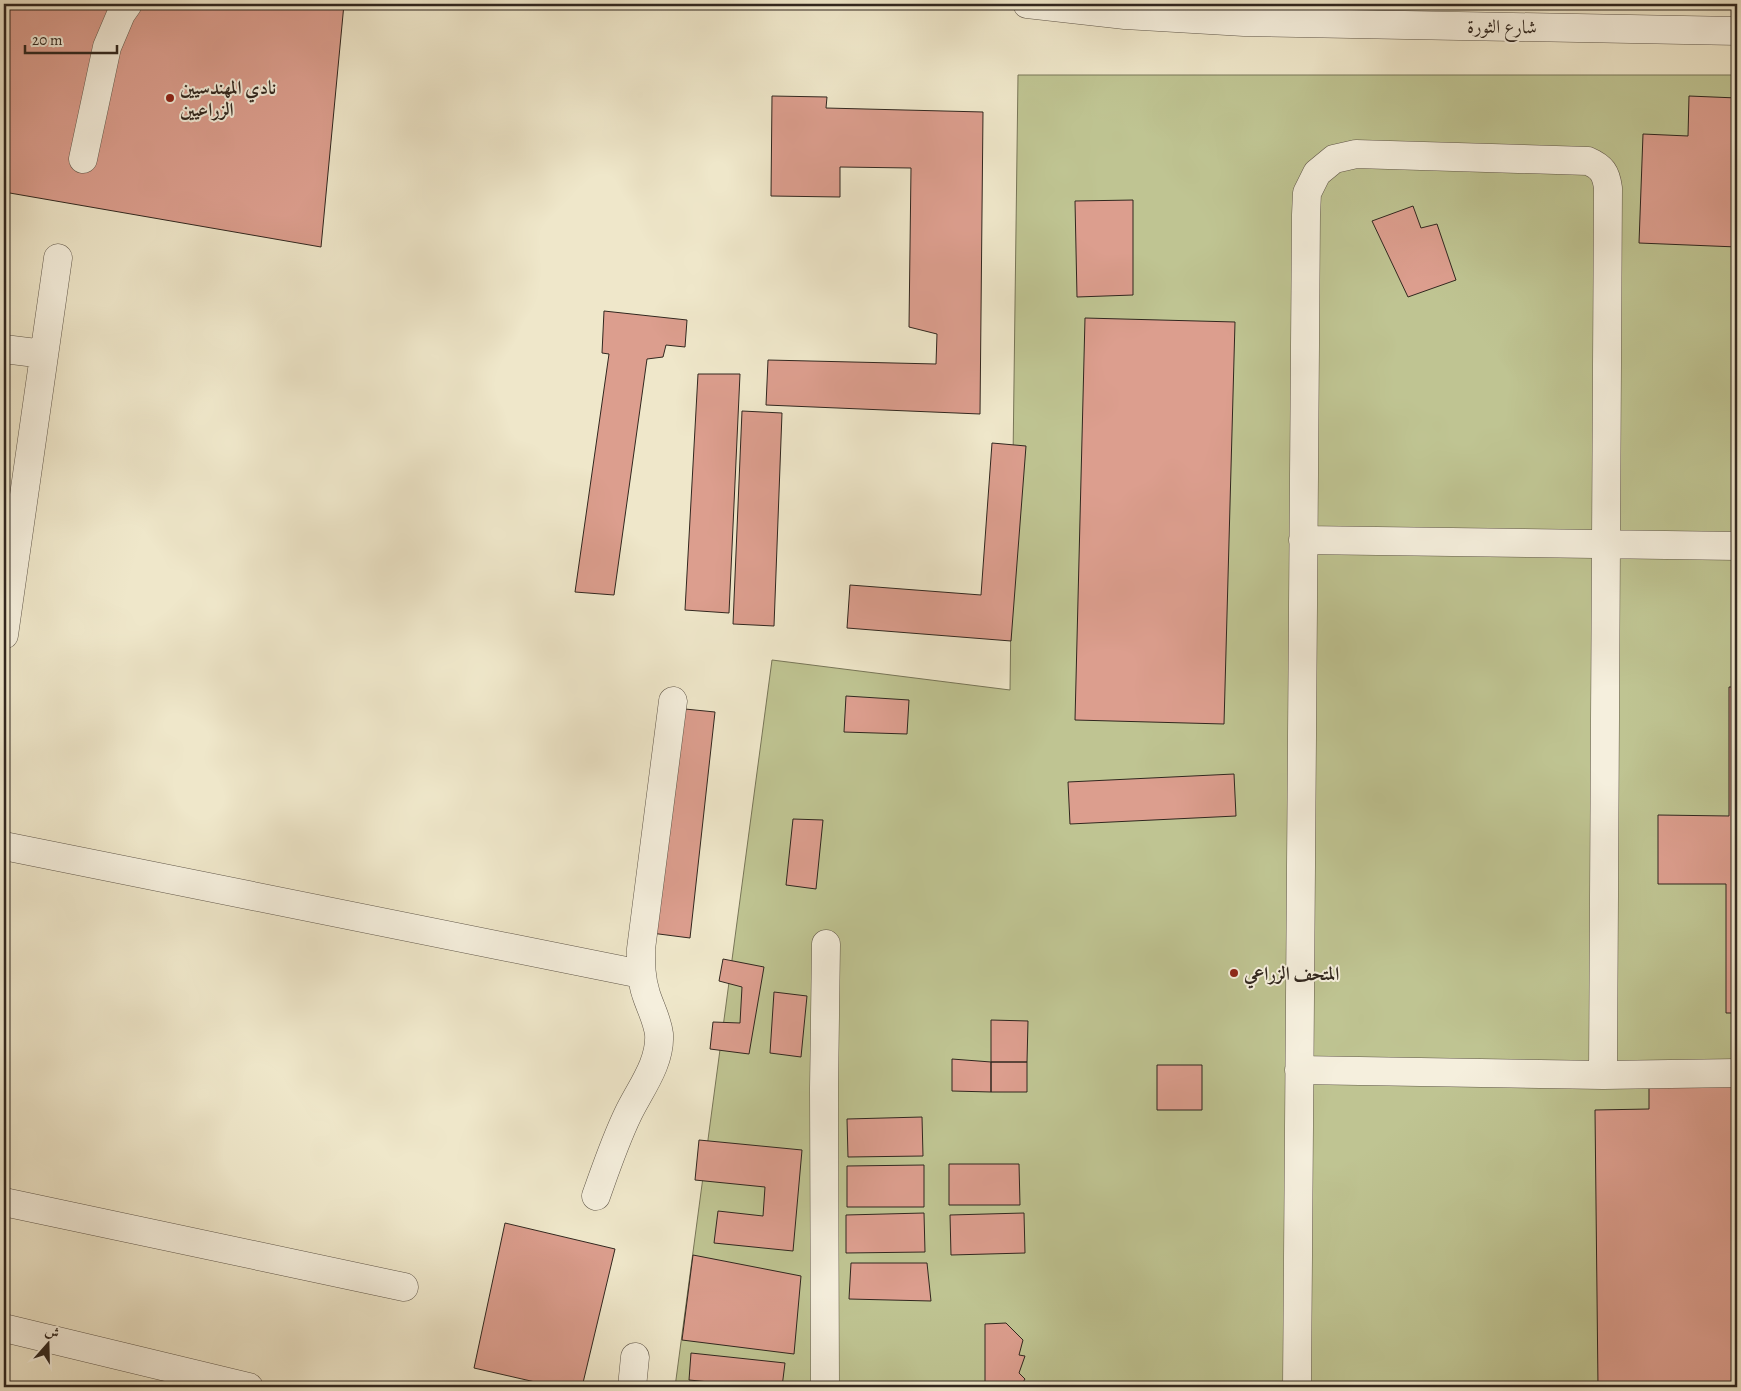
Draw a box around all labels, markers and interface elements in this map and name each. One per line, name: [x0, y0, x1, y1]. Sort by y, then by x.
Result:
street label: شارع الثورة: [1467, 13, 1537, 43]
scale bar: [25, 22, 118, 54]
text: 20 m: [32, 30, 63, 50]
place label: نادي المهندسيين الزراعيين: [180, 75, 276, 123]
marker: نادي المهندسيين الزراعيين: [164, 92, 176, 104]
place label: المتحف الزراعي: [1243, 961, 1339, 989]
marker: المتحف الزراعي: [1228, 967, 1240, 979]
north arrow: [22, 1318, 72, 1368]
text: ش: [42, 1321, 62, 1344]

